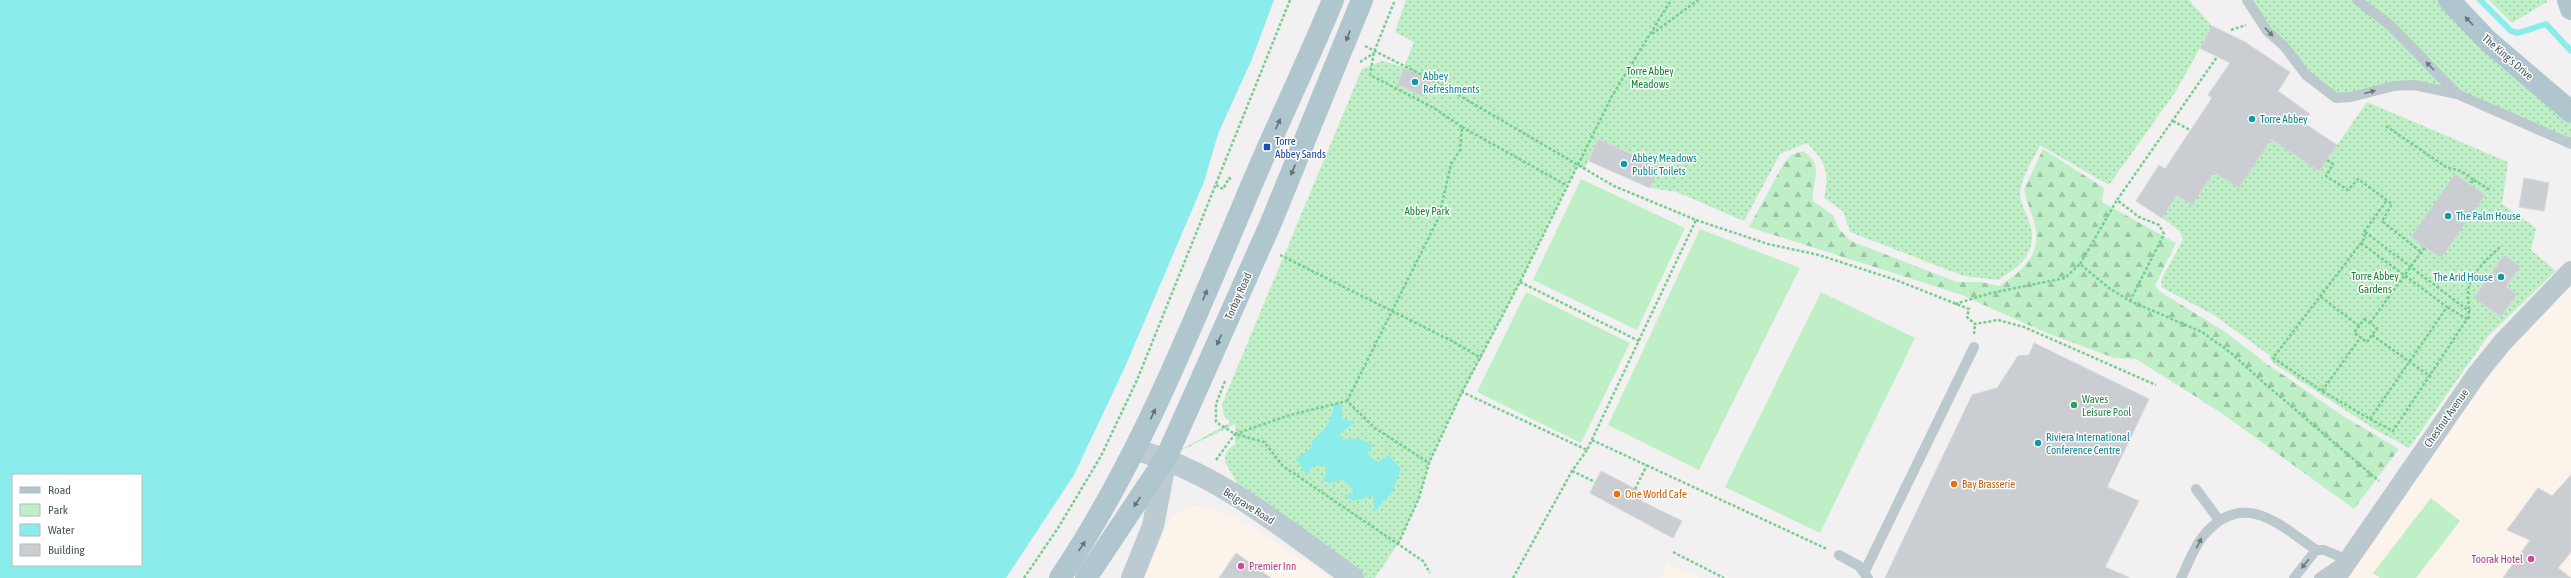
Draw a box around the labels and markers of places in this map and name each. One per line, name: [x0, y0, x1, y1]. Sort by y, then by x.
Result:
place label: Abbey Refreshments: [1423, 70, 1479, 95]
marker: Abbey Refreshments: [1410, 77, 1420, 87]
place label: Torre Abbey: [2260, 113, 2308, 125]
marker: Torre Abbey: [2247, 114, 2257, 124]
place label: Torre Abbey Sands: [1275, 135, 1326, 160]
marker: Torre Abbey Sands: [1262, 142, 1272, 152]
place label: Abbey Meadows Public Toilets: [1632, 152, 1697, 177]
marker: Abbey Meadows Public Toilets: [1619, 159, 1629, 169]
place label: The Palm House: [2456, 210, 2521, 222]
marker: The Palm House: [2443, 211, 2453, 221]
place label: The Arid House: [2433, 271, 2493, 283]
marker: The Arid House: [2496, 272, 2506, 282]
place label: Waves Leisure Pool: [2082, 393, 2131, 418]
marker: Waves Leisure Pool: [2069, 400, 2079, 410]
place label: Riviera International Conference Centre: [2046, 431, 2130, 456]
marker: Riviera International Conference Centre: [2033, 438, 2043, 448]
place label: Bay Brasserie: [1962, 478, 2015, 490]
marker: Bay Brasserie: [1949, 479, 1959, 489]
place label: One World Cafe: [1625, 488, 1687, 500]
marker: One World Cafe: [1612, 489, 1622, 499]
place label: Toorak Hotel: [2471, 553, 2523, 565]
marker: Toorak Hotel: [2526, 554, 2536, 564]
place label: Premier Inn: [1249, 560, 1296, 572]
marker: Premier Inn: [1236, 561, 1246, 571]

